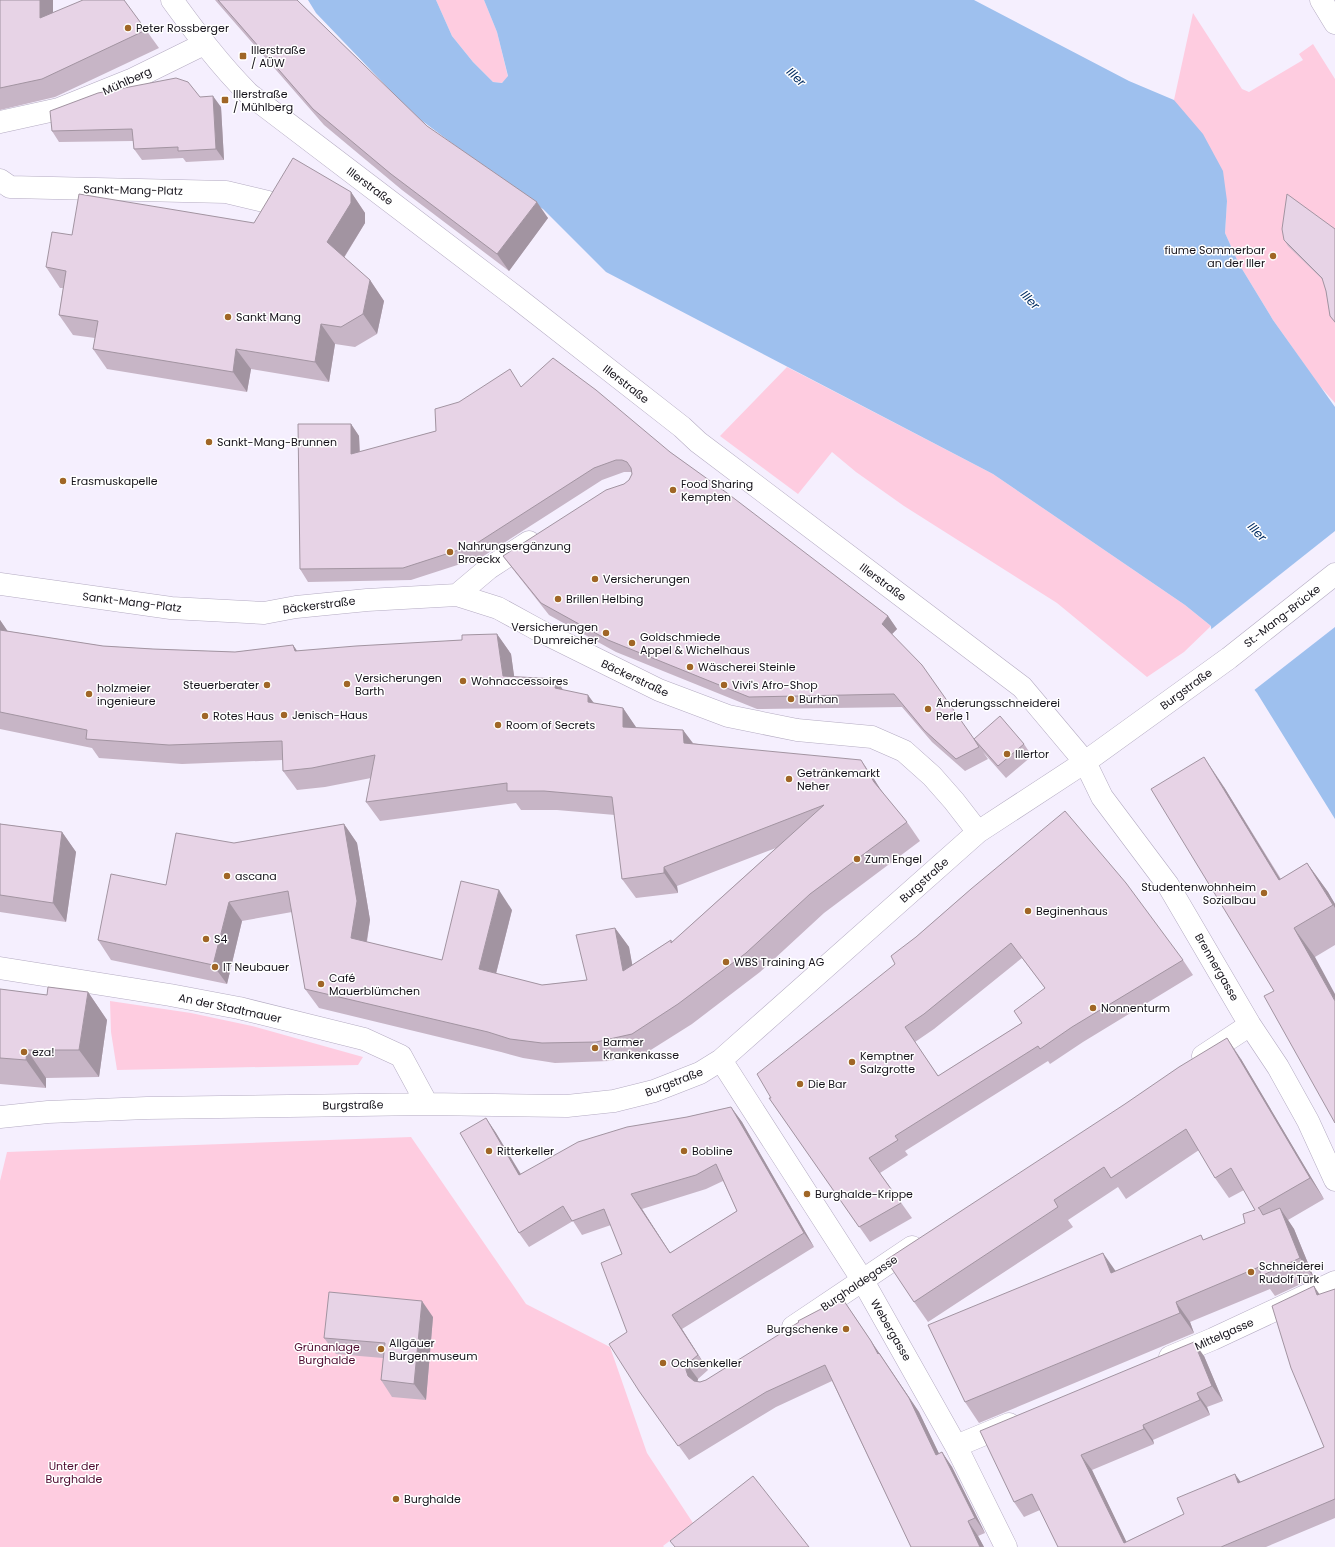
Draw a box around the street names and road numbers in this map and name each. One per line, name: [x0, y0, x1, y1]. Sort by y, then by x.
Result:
street label: Mühlberg: [100, 63, 154, 99]
street label: Illerstraße: [343, 163, 397, 209]
street label: Sankt-Mang-Platz: [83, 181, 183, 199]
street label: Illerstraße: [600, 361, 653, 407]
street label: Illerstraße: [856, 559, 910, 605]
street label: St.-Mang-Brücke: [1240, 581, 1324, 651]
street label: Sankt-Mang-Platz: [82, 588, 182, 616]
street label: Bäckerstraße: [282, 593, 356, 617]
street label: Bäckerstraße: [599, 655, 672, 701]
street label: Burgstraße: [1157, 665, 1215, 713]
street label: Burgstraße: [896, 854, 952, 906]
street label: Brennergasse: [1191, 930, 1243, 1004]
street label: An der Stadtmauer: [177, 989, 283, 1027]
street label: Burgstraße: [643, 1064, 705, 1100]
street label: Burgstraße: [322, 1096, 384, 1114]
street label: Burghaldegasse: [817, 1251, 901, 1315]
street label: Webergasse: [867, 1296, 915, 1364]
street label: Mittelgasse: [1192, 1314, 1256, 1354]

